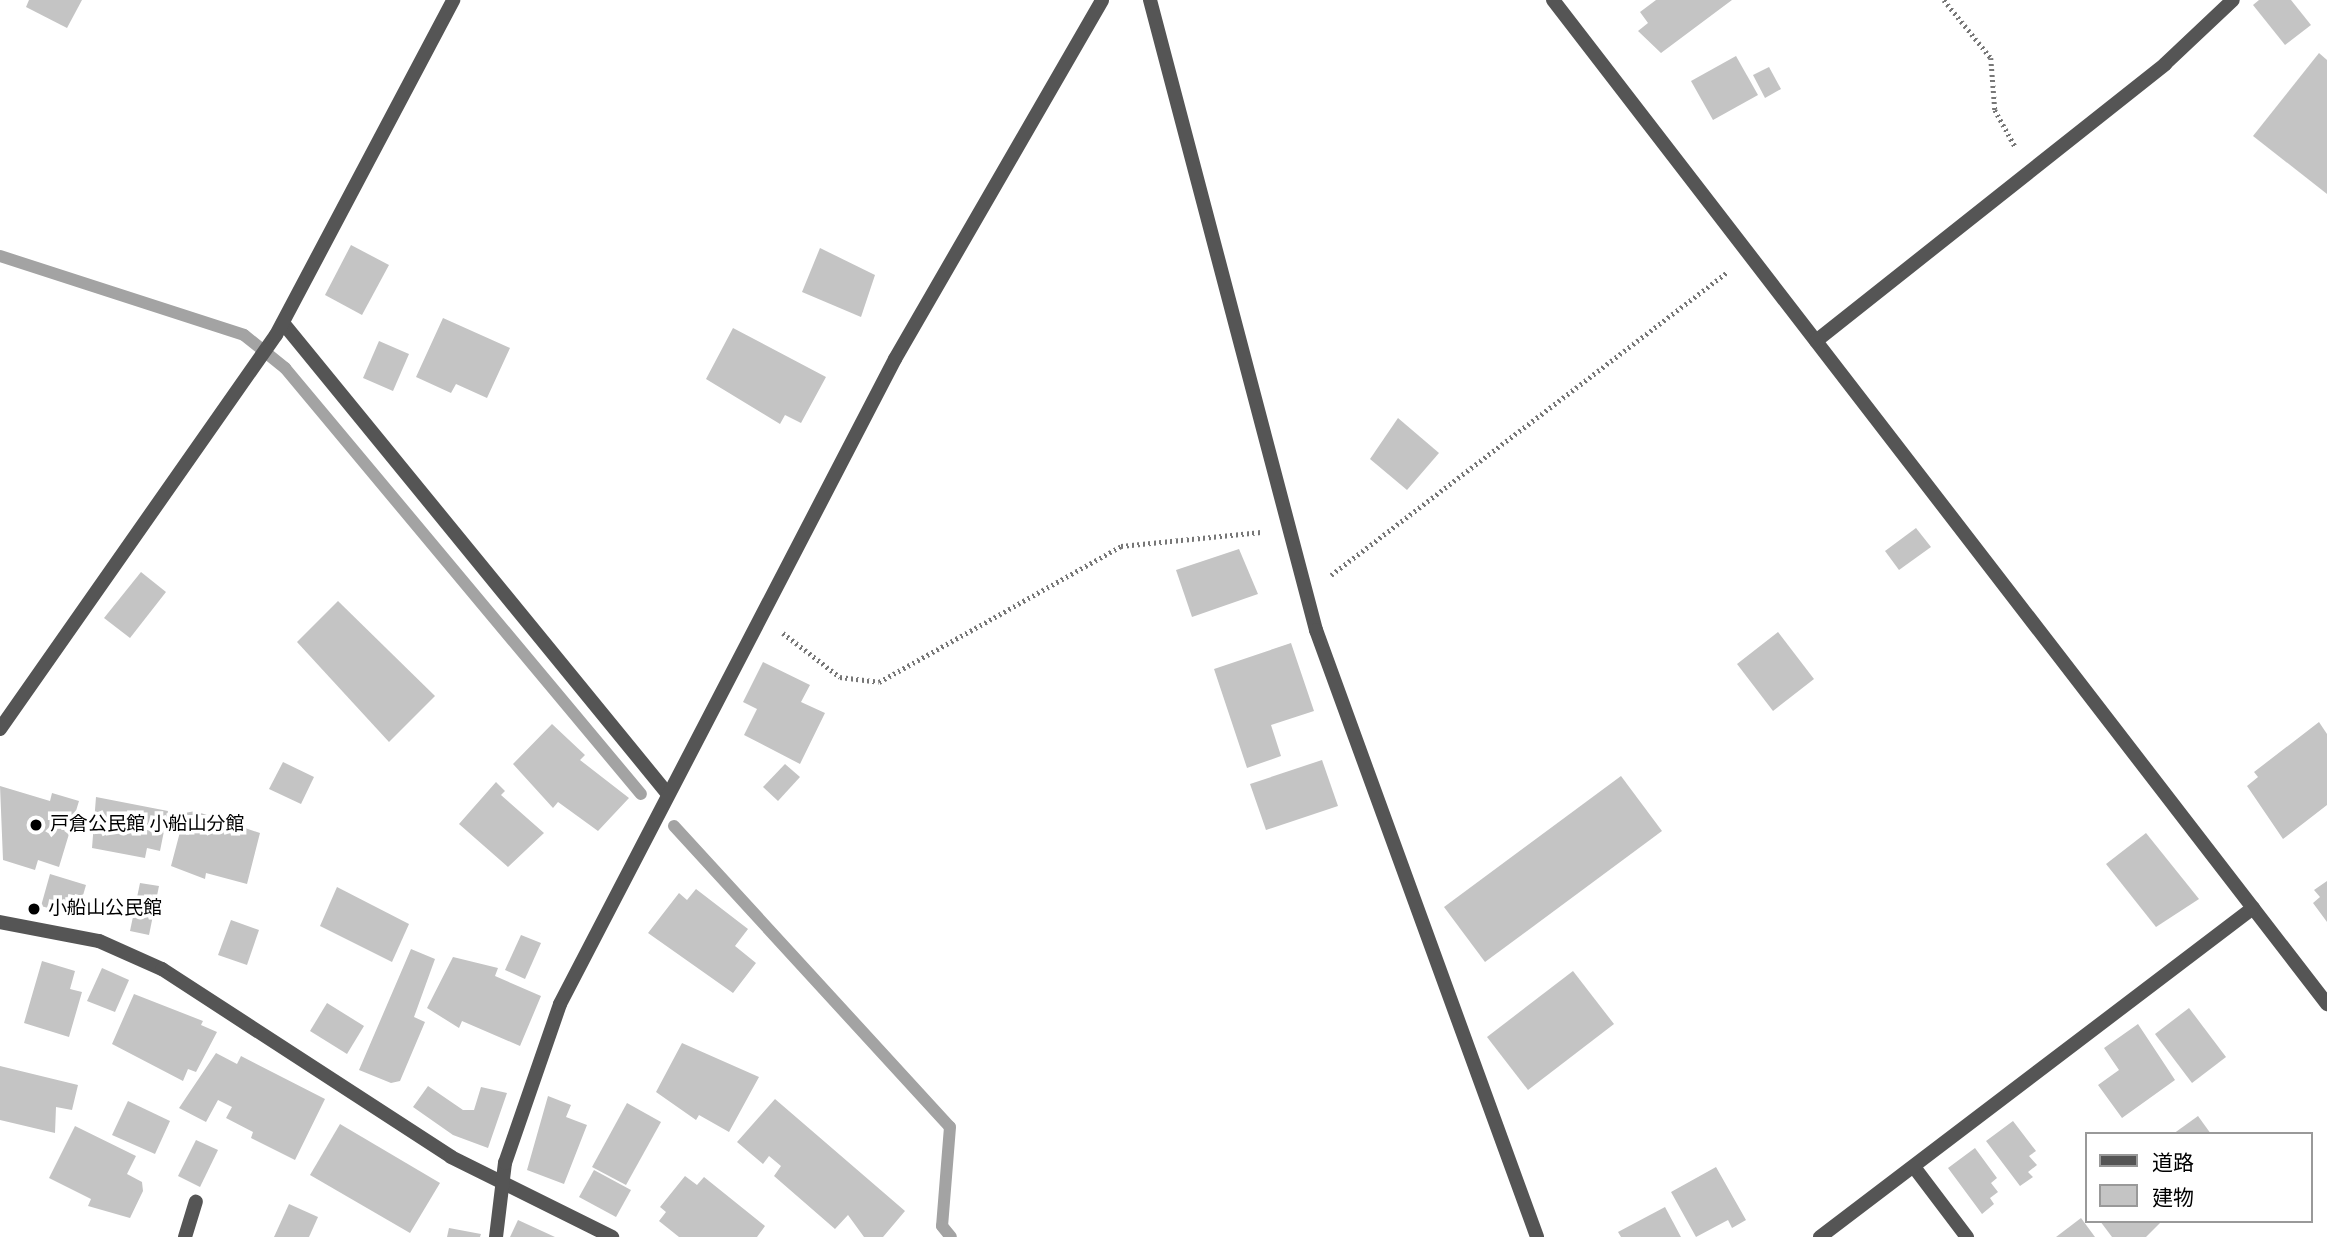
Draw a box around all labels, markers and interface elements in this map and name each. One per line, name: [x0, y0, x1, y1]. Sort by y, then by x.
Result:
place label: 戸倉公民館 小船山分館: [50, 814, 244, 836]
marker: 戸倉公民館 小船山分館: [28, 817, 44, 833]
place label: 小船山公民館: [48, 898, 162, 920]
marker: 小船山公民館: [26, 901, 42, 917]
legend: [2086, 1132, 2313, 1223]
text: 道路: [2152, 1150, 2194, 1176]
text: 建物: [2152, 1185, 2194, 1211]

